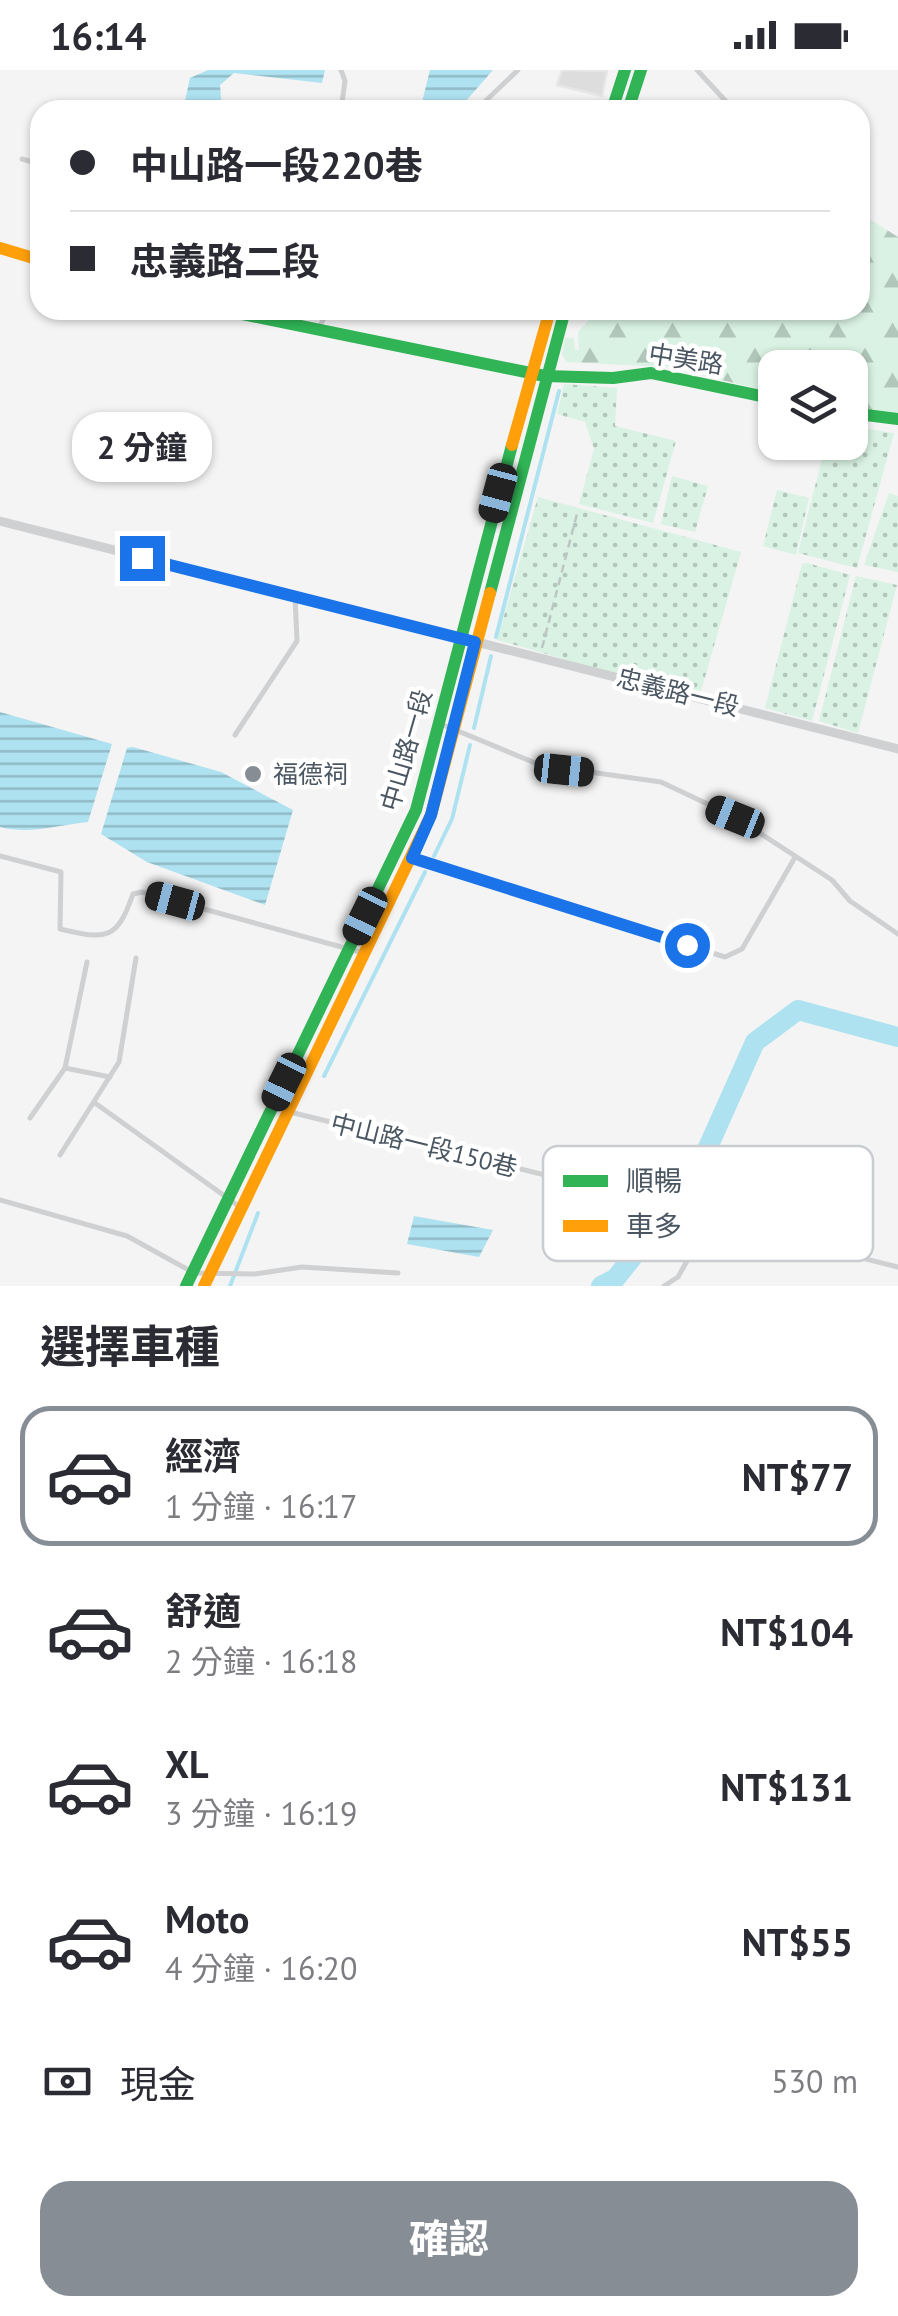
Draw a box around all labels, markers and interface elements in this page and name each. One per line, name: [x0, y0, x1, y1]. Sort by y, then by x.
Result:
text: 16:14: [50, 11, 146, 60]
text: 中山路一段220巷: [130, 140, 423, 189]
text: 忠義路二段: [130, 236, 320, 285]
street label: 中美路: [646, 337, 726, 381]
map controls: [758, 350, 868, 460]
button: layers: [758, 350, 868, 460]
callout: 2 分鐘: [72, 413, 212, 483]
text: 2 分鐘: [97, 426, 187, 468]
car: [476, 460, 520, 526]
route end: [120, 536, 165, 581]
street label: 忠義路一段: [613, 661, 743, 723]
street label: 中山路一段: [373, 686, 439, 814]
car: [533, 752, 595, 788]
place label: 福德祠: [273, 758, 348, 790]
marker: 福德祠: [242, 763, 264, 785]
car: [702, 792, 768, 842]
car: [142, 879, 208, 923]
car: [338, 882, 392, 950]
route start: [665, 923, 710, 968]
car: [257, 1048, 311, 1116]
street label: 中山路一段150巷: [328, 1106, 520, 1184]
legend: [543, 1146, 873, 1261]
text: 順暢: [626, 1162, 682, 1199]
text: 車多: [626, 1207, 682, 1244]
text: 選擇車種: [40, 1317, 220, 1375]
icon: car: [45, 1431, 135, 1521]
text: 經濟: [165, 1431, 241, 1480]
text: NT$77: [742, 1452, 853, 1501]
text: 1 分鐘 · 16:17: [165, 1485, 357, 1527]
icon: car: [45, 1586, 135, 1676]
text: 舒適: [165, 1586, 241, 1635]
text: NT$104: [720, 1607, 853, 1656]
text: 2 分鐘 · 16:18: [165, 1640, 357, 1682]
text: XL: [165, 1739, 209, 1788]
icon: car: [45, 1741, 135, 1831]
text: NT$131: [720, 1762, 853, 1811]
text: 3 分鐘 · 16:19: [165, 1792, 357, 1834]
text: Moto: [165, 1894, 249, 1943]
icon: car: [45, 1896, 135, 1986]
text: NT$55: [742, 1917, 853, 1966]
text: 4 分鐘 · 16:20: [165, 1947, 357, 1989]
icon: cash: [40, 2054, 95, 2109]
text: 現金: [120, 2059, 196, 2108]
text: 530 m: [771, 2060, 858, 2102]
button: 確認: [40, 2181, 858, 2296]

